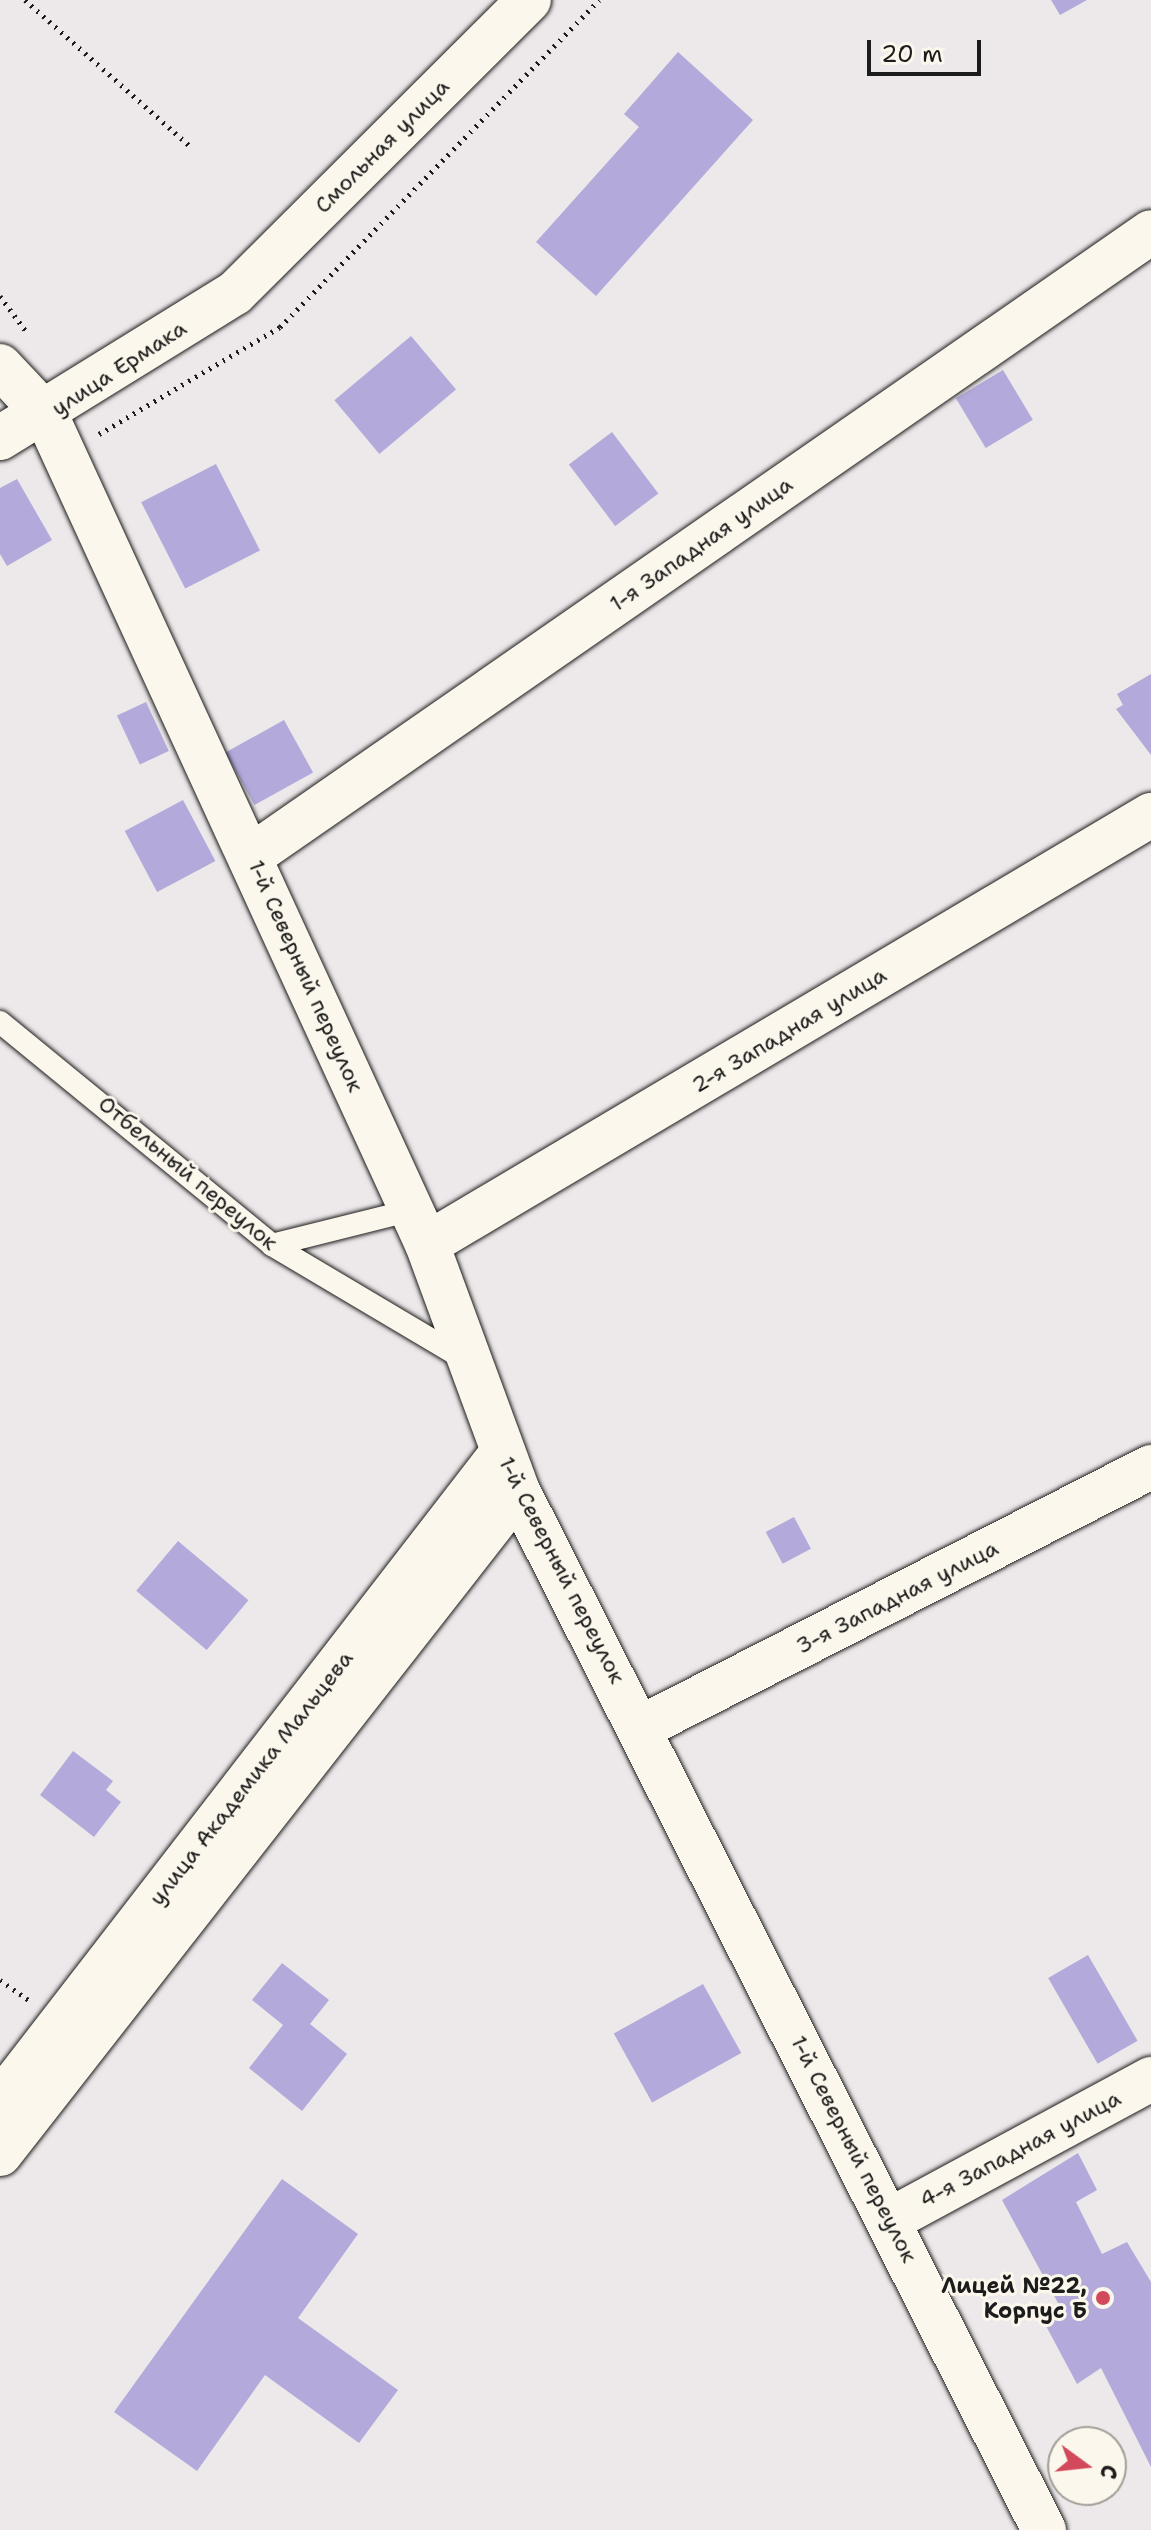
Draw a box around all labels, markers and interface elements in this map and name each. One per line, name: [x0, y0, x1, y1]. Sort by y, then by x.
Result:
scale bar: [871, 24, 985, 74]
text: 20 m: [881, 38, 943, 70]
street label: Смольная улица: [309, 73, 455, 219]
street label: улица Ермака: [47, 315, 191, 421]
street label: 1-я Западная улица: [605, 471, 797, 617]
street label: 1-й Северный переулок: [243, 856, 369, 1096]
street label: 2-я Западная улица: [687, 961, 891, 1099]
street label: Отбельный переулок: [93, 1090, 283, 1256]
street label: 1-й Северный переулок: [493, 1452, 631, 1688]
street label: 3-я Западная улица: [791, 1535, 1003, 1659]
street label: улица Академика Мальцева: [144, 1646, 358, 1910]
street label: 1-й Северный переулок: [785, 2031, 923, 2267]
street label: 4-я Западная улица: [915, 2085, 1125, 2213]
place label: Лицей №22, Корпус Б: [941, 2272, 1087, 2324]
marker: Лицей №22, Корпус Б: [1094, 2289, 1112, 2307]
north arrow: [1047, 2426, 1127, 2506]
text: С: [1093, 2462, 1124, 2482]

